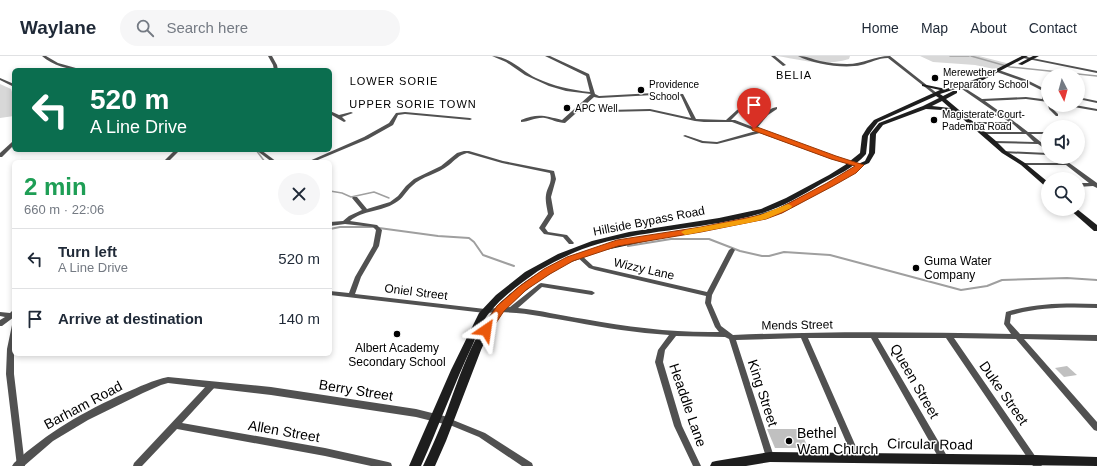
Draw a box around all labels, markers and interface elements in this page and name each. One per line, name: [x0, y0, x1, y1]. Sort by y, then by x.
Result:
search box: [120, 10, 400, 46]
text: Waylane: [20, 17, 96, 38]
icon: search: [134, 17, 156, 39]
text: Search here: [166, 19, 248, 36]
text: Home: [862, 20, 899, 36]
text: Map: [921, 20, 948, 36]
text: About: [970, 20, 1007, 36]
text: Contact: [1029, 20, 1077, 36]
place label: Merewether Preparatory School: [943, 67, 1029, 90]
north arrow: [1041, 68, 1085, 112]
map controls: [1041, 68, 1085, 216]
district label: BELIA: [776, 69, 812, 81]
marker: Merewether Preparatory School: [930, 73, 940, 83]
district label: LOWER SORIE: [350, 75, 438, 87]
place label: Providence School: [649, 79, 699, 102]
icon: left: [24, 84, 76, 136]
text: 520 m: [90, 84, 169, 115]
marker: Providence School: [636, 85, 646, 95]
pin: [737, 88, 771, 129]
icon: arrive: [743, 94, 765, 116]
district label: UPPER SORIE TOWN: [349, 98, 477, 110]
marker: APC Well: [562, 103, 572, 113]
place label: APC Well: [575, 103, 618, 114]
place label: Magisterate Court- Pademba Road: [942, 109, 1025, 132]
marker: Magisterate Court- Pademba Road: [929, 115, 939, 125]
text: A Line Drive: [90, 117, 187, 137]
button: sound: [1041, 120, 1085, 164]
button: search: [1041, 172, 1085, 216]
text: 2 min: [24, 173, 87, 200]
button: close: [278, 173, 320, 215]
text: 660 m · 22:06: [24, 202, 104, 217]
street label: Hillside Bypass Road: [592, 203, 706, 239]
text: Turn left: [58, 243, 117, 260]
icon: left: [24, 248, 46, 270]
text: 520 m: [278, 250, 320, 267]
place label: Guma Water Company: [924, 254, 992, 282]
street label: Wizzy Lane: [612, 255, 676, 283]
text: A Line Drive: [58, 260, 128, 275]
marker: Guma Water Company: [911, 263, 921, 273]
street label: Oniel Street: [384, 281, 449, 303]
icon: arrive: [24, 308, 46, 330]
position arrow: [465, 309, 507, 351]
text: Arrive at destination: [58, 310, 203, 327]
text: 140 m: [278, 310, 320, 327]
street label: Mends Street: [761, 317, 833, 333]
marker: Albert Academy Secondary School: [392, 329, 402, 339]
place label: Albert Academy Secondary School: [348, 341, 446, 369]
street label: Queen Street: [887, 341, 943, 421]
street label: King Street: [745, 358, 781, 429]
street label: Duke Street: [976, 358, 1032, 428]
street label: Headdle Lane: [666, 361, 710, 449]
street label: Berry Street: [318, 376, 394, 404]
street label: Barham Road: [41, 378, 125, 432]
street label: Allen Street: [247, 417, 321, 445]
place label: Bethel Wam Church: [797, 425, 878, 457]
street label: Circular Road: [887, 435, 973, 453]
marker: Bethel Wam Church: [784, 436, 794, 446]

